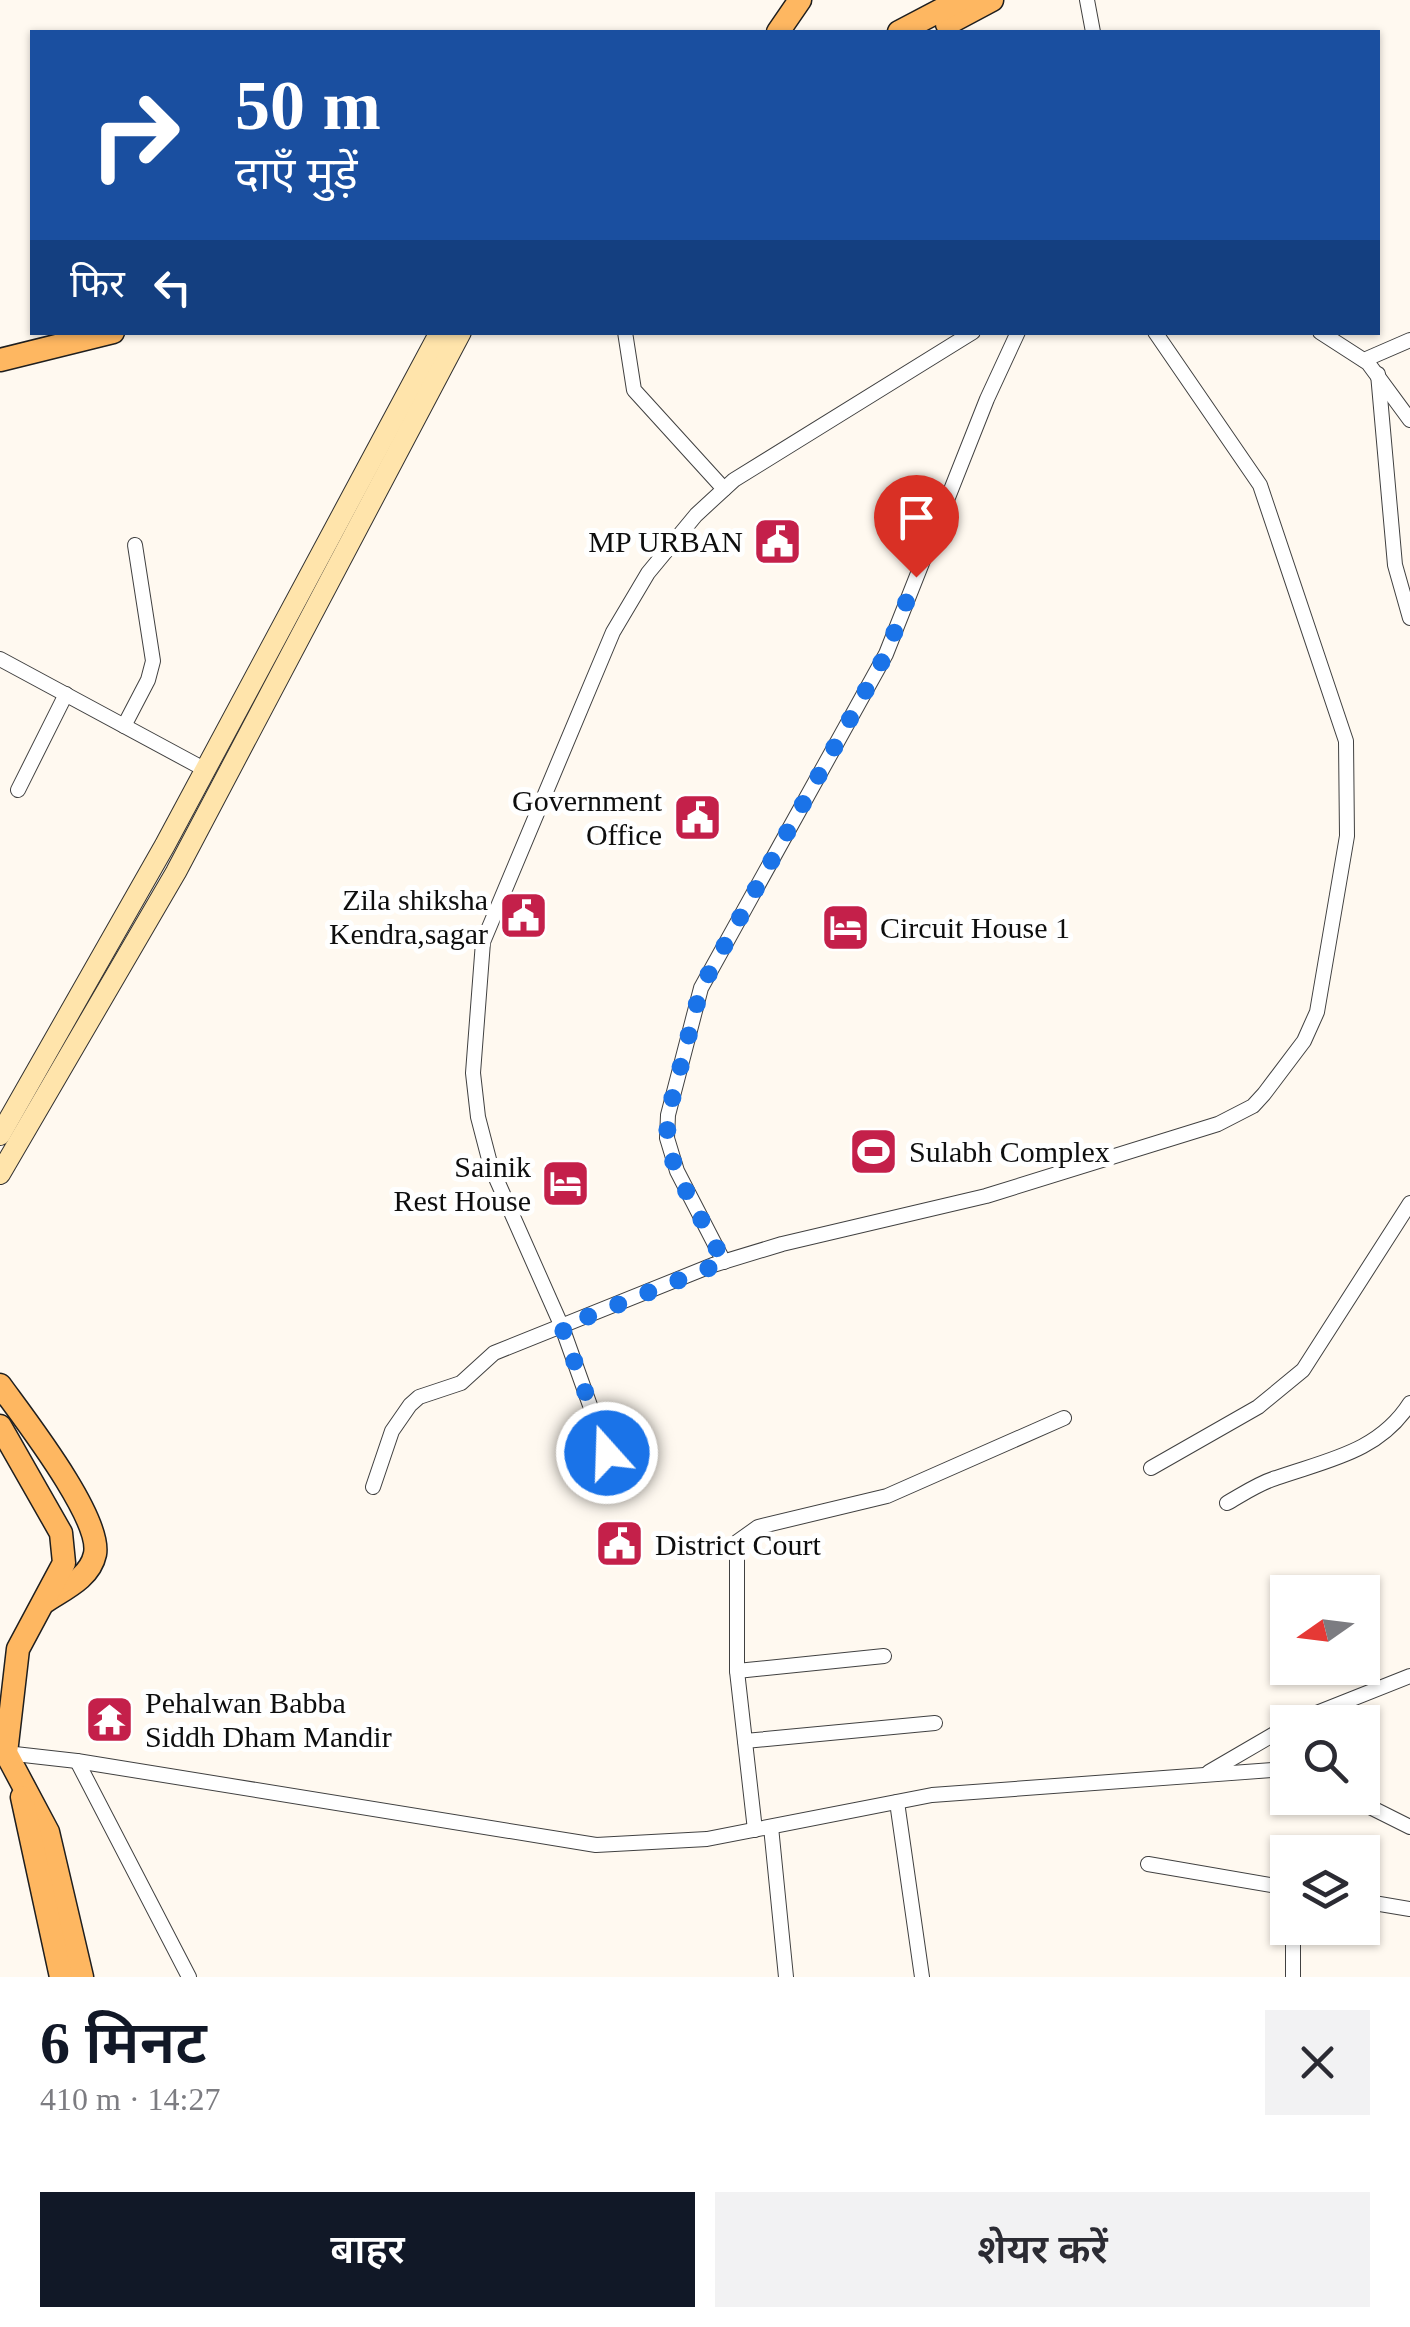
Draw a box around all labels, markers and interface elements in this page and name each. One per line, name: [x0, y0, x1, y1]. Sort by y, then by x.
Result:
text: 50 m: [235, 67, 381, 144]
icon: right: [70, 70, 200, 200]
text: दाएँ मुड़ें: [235, 149, 358, 199]
icon: left: [145, 260, 200, 315]
text: फिर: [70, 263, 125, 305]
pin: [874, 475, 959, 578]
icon: arrive: [889, 490, 944, 545]
public building icon: MP URBAN: [752, 515, 804, 567]
place label: MP URBAN: [588, 525, 743, 558]
place label: Government Office: [512, 784, 663, 851]
public building icon: Government Office: [671, 791, 723, 843]
place label: Zila shiksha Kendra,sagar: [329, 883, 488, 950]
public building icon: Zila shiksha Kendra,sagar: [497, 890, 549, 942]
hotel icon: Circuit House 1: [819, 901, 871, 953]
place label: Circuit House 1: [880, 911, 1070, 944]
sports icon: Sulabh Complex: [848, 1125, 900, 1177]
place label: Sulabh Complex: [909, 1135, 1110, 1168]
place label: Sainik Rest House: [394, 1150, 531, 1217]
hotel icon: Sainik Rest House: [540, 1157, 592, 1209]
position arrow: [555, 1401, 659, 1505]
public building icon: District Court: [594, 1518, 646, 1570]
place label: District Court: [655, 1528, 821, 1561]
north arrow: [1270, 1575, 1380, 1685]
map controls: [1270, 1575, 1380, 1945]
place label: Pehalwan Babba Siddh Dham Mandir: [145, 1686, 392, 1753]
temple icon: Pehalwan Babba Siddh Dham Mandir: [84, 1693, 136, 1745]
button: search: [1270, 1705, 1380, 1815]
button: layers: [1270, 1835, 1380, 1945]
text: 6 मिनट: [40, 2010, 207, 2076]
button: close: [1265, 2010, 1370, 2115]
text: 410 m · 14:27: [40, 2081, 220, 2117]
button: बाहर: [40, 2192, 695, 2307]
button: शेयर करें: [715, 2192, 1370, 2307]

